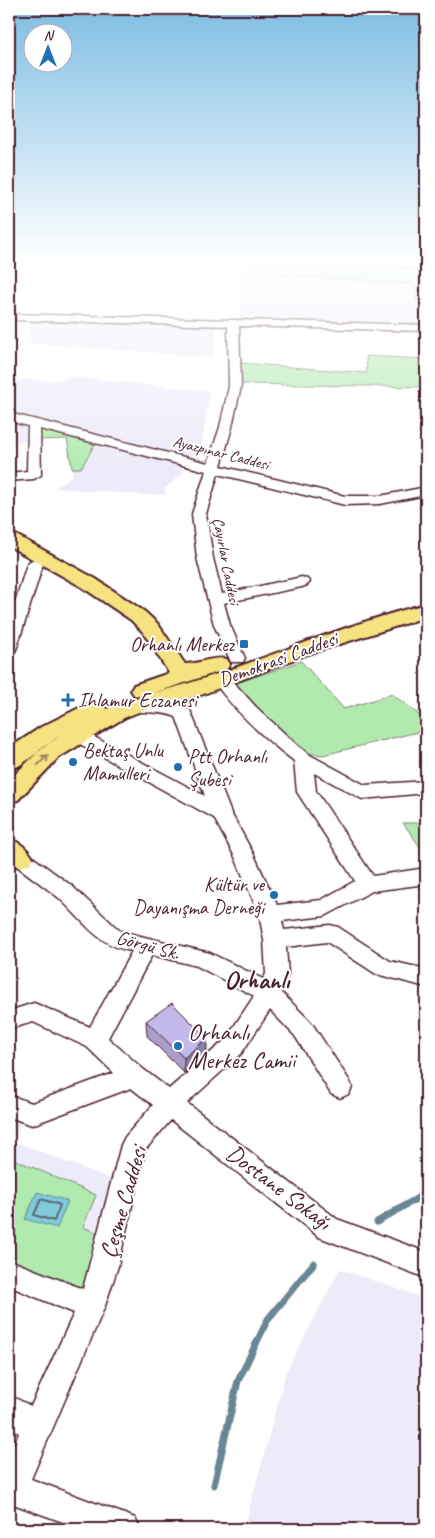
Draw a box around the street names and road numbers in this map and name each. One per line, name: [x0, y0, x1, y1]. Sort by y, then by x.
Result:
street label: Ayazpınar Caddesi: [171, 431, 273, 475]
street label: Çayırlar Caddesi: [208, 516, 245, 608]
street label: Demokrasi Caddesi: [215, 625, 343, 692]
street label: Görgü Sk.: [114, 925, 182, 965]
street label: Dostane Sokağı: [220, 1138, 339, 1237]
street label: Çeşme Caddesi: [93, 1140, 154, 1261]

